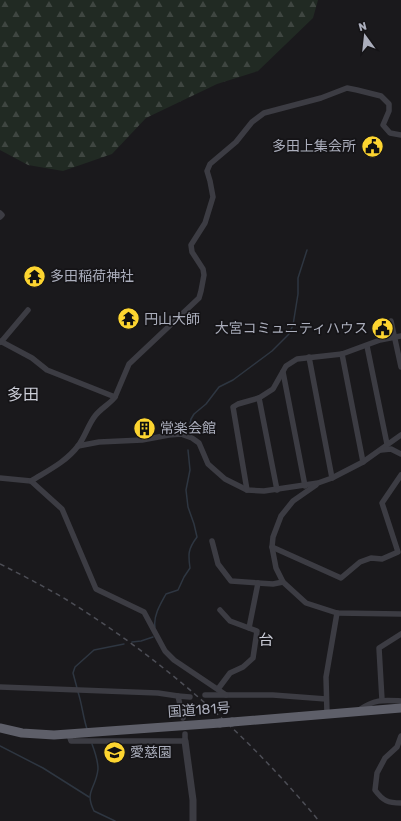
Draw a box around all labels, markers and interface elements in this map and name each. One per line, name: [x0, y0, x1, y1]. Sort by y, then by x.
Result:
north arrow: [345, 16, 385, 56]
text: N: [357, 19, 368, 34]
public building icon: 多田上集会所: [359, 133, 385, 159]
place label: 多田上集会所: [272, 138, 356, 155]
temple icon: 多田稲荷神社: [22, 263, 48, 289]
place label: 多田稲荷神社: [50, 268, 134, 285]
temple icon: 円山大師: [116, 306, 142, 332]
place label: 円山大師: [144, 311, 200, 328]
public building icon: 大宮コミュニティハウス: [370, 315, 396, 341]
place label: 大宮コミュニティハウス: [215, 320, 368, 337]
district label: 多田: [7, 385, 39, 404]
building icon: 常楽会館: [132, 415, 158, 441]
place label: 常楽会館: [160, 420, 216, 437]
district label: 台: [258, 631, 274, 649]
street label: 国道181号: [167, 699, 231, 721]
school or university icon: 愛慈園: [101, 739, 127, 765]
place label: 愛慈園: [130, 744, 172, 761]

